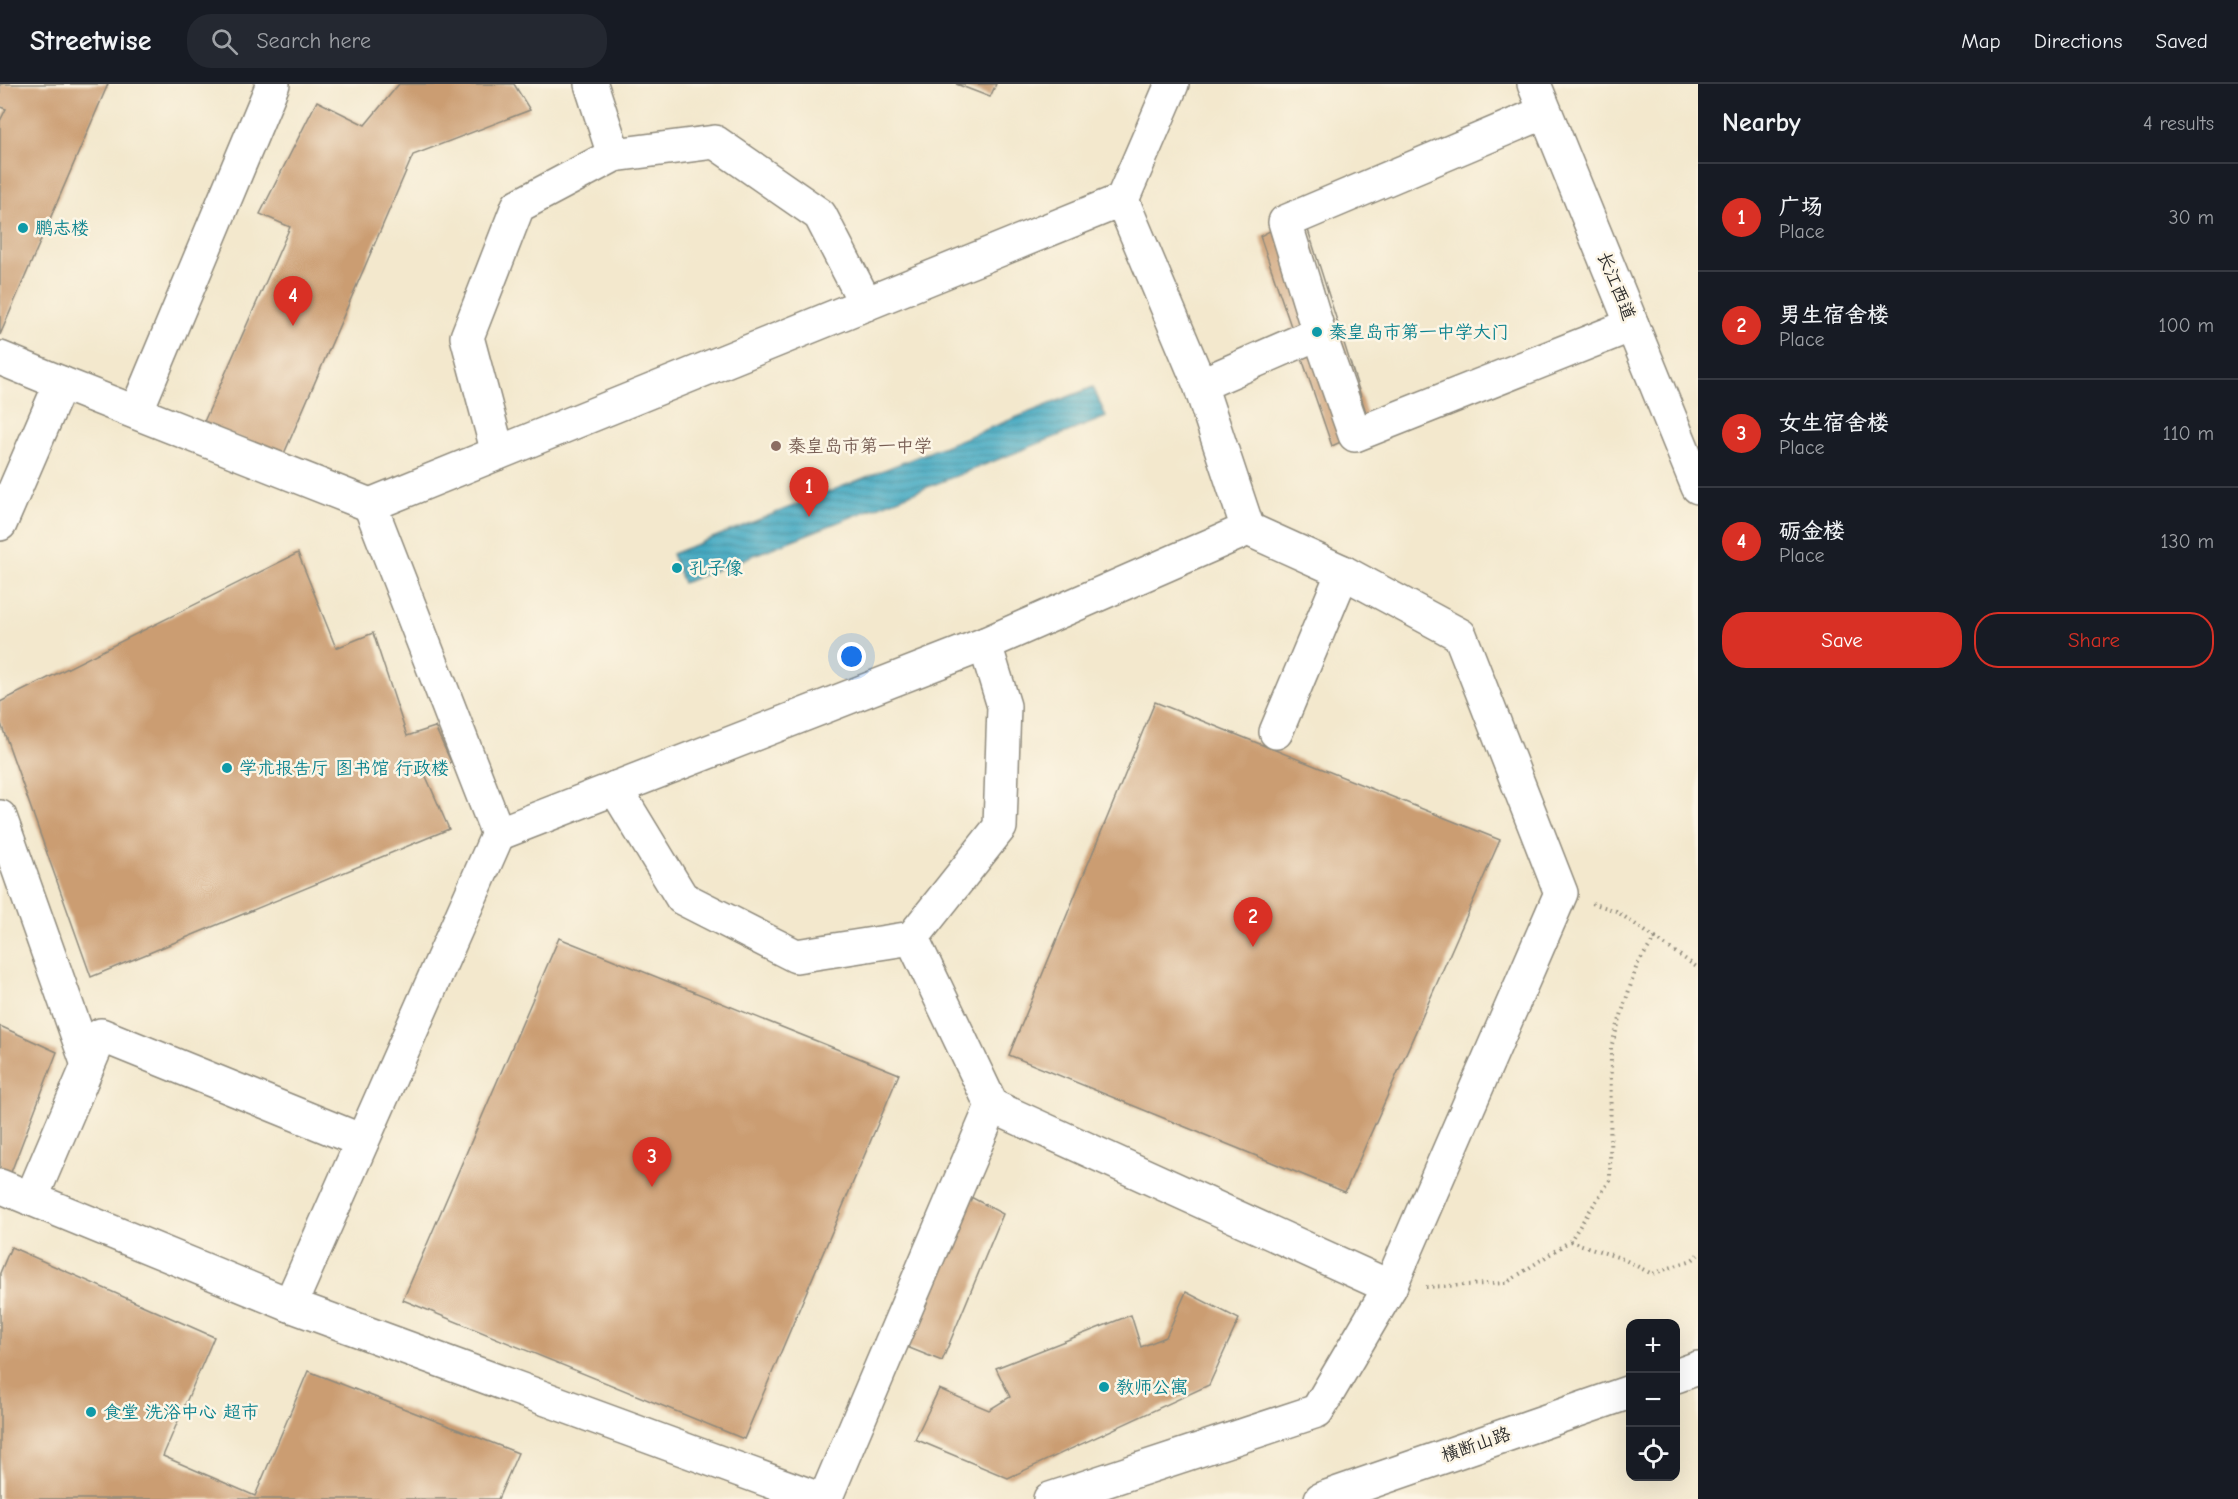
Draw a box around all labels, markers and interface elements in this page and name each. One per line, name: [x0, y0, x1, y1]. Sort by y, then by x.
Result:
search box: [187, 14, 607, 68]
text: Streetwise: [30, 25, 151, 57]
icon: search: [208, 25, 241, 58]
text: Search here: [256, 28, 371, 54]
text: Map: [1961, 29, 2001, 53]
text: Directions: [2034, 29, 2123, 53]
text: Saved: [2156, 29, 2208, 53]
text: Nearby: [1722, 108, 1801, 138]
text: 4 results: [2143, 112, 2214, 135]
text: 广场: [1779, 194, 1823, 220]
text: 1: [1738, 206, 1745, 229]
text: 30 m: [2168, 206, 2214, 229]
place label: 鹏志楼: [35, 218, 89, 239]
text: Place: [1779, 220, 1825, 243]
marker: 鹏志楼: [16, 221, 30, 235]
street label: 长江西道: [1593, 249, 1639, 323]
pin: 4: [274, 276, 312, 326]
text: 男生宿舍楼: [1779, 302, 1889, 328]
text: 2: [1737, 314, 1746, 337]
text: 100 m: [2159, 314, 2214, 337]
place label: 秦皇岛市第一中学大门: [1329, 322, 1509, 343]
marker: 秦皇岛市第一中学大门: [1310, 325, 1324, 339]
text: Place: [1779, 328, 1825, 351]
text: 女生宿舍楼: [1779, 410, 1889, 436]
text: 3: [1737, 422, 1746, 445]
text: 110 m: [2163, 422, 2214, 445]
place label: 秦皇岛市第一中学: [788, 436, 932, 457]
text: Place: [1779, 436, 1825, 459]
marker: 秦皇岛市第一中学: [769, 439, 783, 453]
pin: 1: [790, 468, 828, 517]
text: 砺金楼: [1779, 518, 1845, 544]
text: 4: [1737, 530, 1746, 553]
text: 130 m: [2161, 530, 2214, 553]
text: Place: [1779, 544, 1825, 567]
place label: 孔子像: [689, 558, 743, 579]
marker: 孔子像: [670, 561, 684, 575]
button: Save: [1722, 612, 1962, 668]
button: Share: [1974, 612, 2214, 668]
your location: [837, 642, 866, 671]
place label: 学术报告厅 图书馆 行政楼: [239, 758, 449, 779]
marker: 学术报告厅 图书馆 行政楼: [220, 761, 234, 775]
pin: 2: [1234, 898, 1272, 947]
pin: 3: [632, 1138, 672, 1187]
map controls: [1626, 1319, 1680, 1481]
button: +: [1626, 1319, 1680, 1373]
button: −: [1626, 1373, 1680, 1427]
place label: 教师公寓: [1116, 1377, 1188, 1398]
marker: 教师公寓: [1097, 1380, 1111, 1394]
place label: 食堂 洗浴中心 超市: [103, 1402, 259, 1423]
marker: 食堂 洗浴中心 超市: [84, 1405, 98, 1419]
street label: 横断山路: [1439, 1423, 1513, 1467]
button: locate: [1626, 1427, 1680, 1481]

